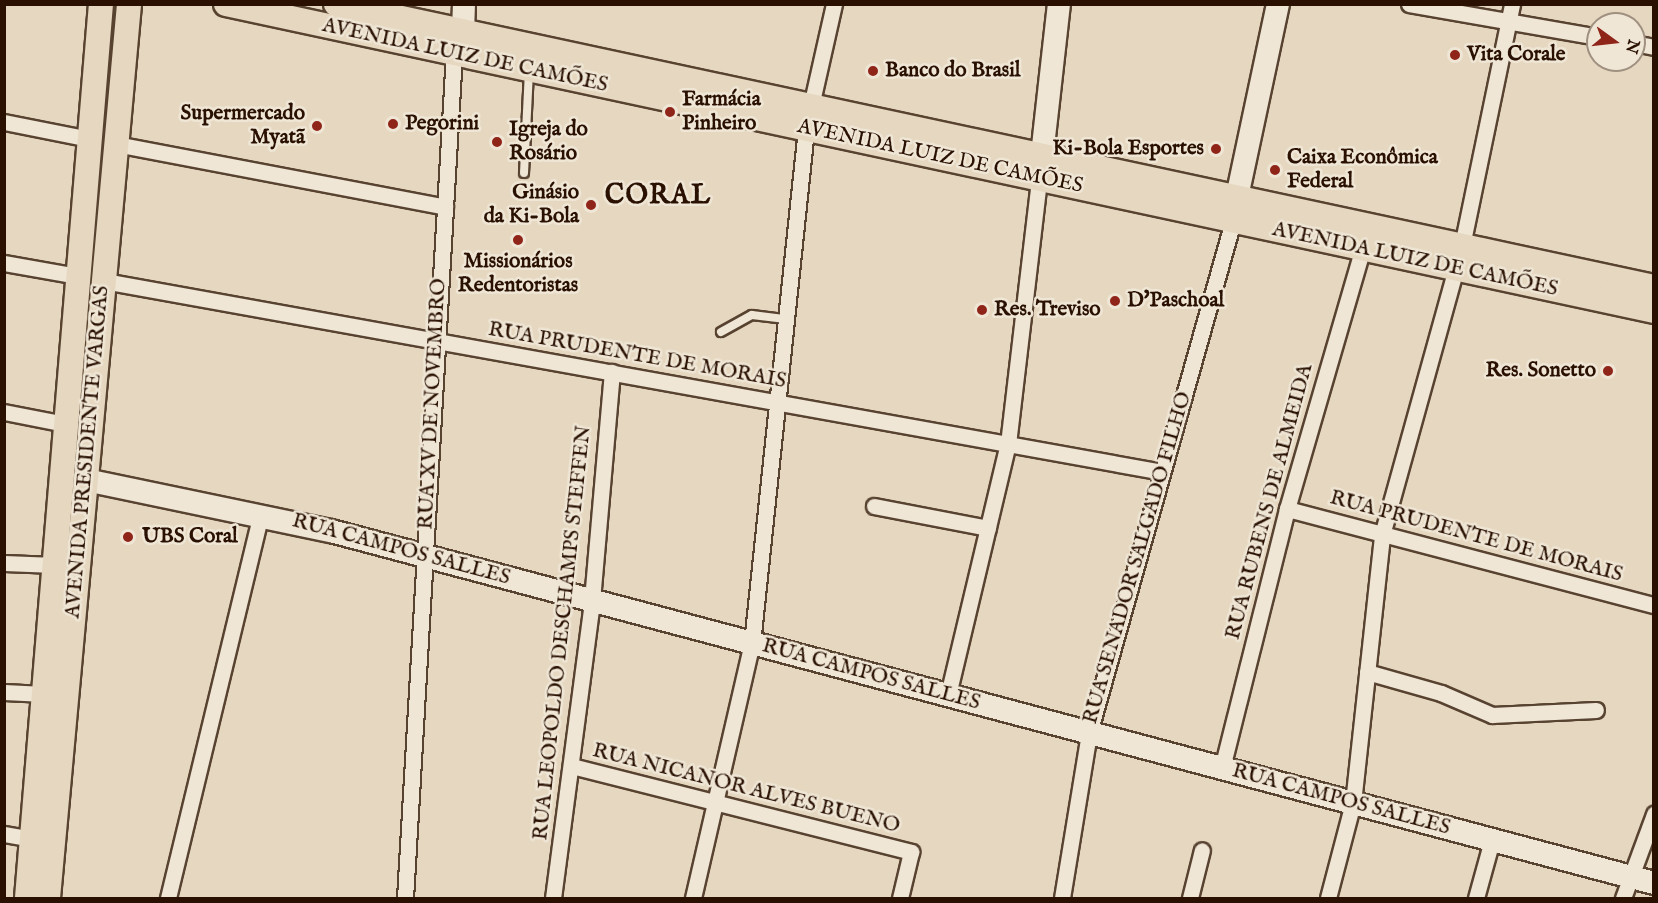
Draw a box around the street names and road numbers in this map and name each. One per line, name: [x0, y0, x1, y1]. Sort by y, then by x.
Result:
street label: AVENIDA LUIZ DE CAMÕES: [320, 13, 610, 99]
street label: AVENIDA LUIZ DE CAMÕES: [795, 114, 1085, 200]
street label: AVENIDA LUIZ DE CAMÕES: [1270, 217, 1560, 303]
street label: RUA XV DE NOVEMBRO: [414, 278, 452, 530]
street label: AVENIDA PRESIDENTE VARGAS: [61, 285, 115, 619]
street label: RUA PRUDENTE DE MORAIS: [486, 317, 788, 395]
street label: RUA RUBENS DE ALMEIDA: [1221, 361, 1319, 643]
street label: RUA SENADOR SALGADO FILHO: [1078, 389, 1198, 727]
street label: RUA LEOPOLDO DESCHAMPS STEFFEN: [529, 424, 597, 842]
street label: RUA PRUDENTE DE MORAIS: [1327, 486, 1625, 588]
street label: RUA CAMPOS SALLES: [289, 509, 513, 591]
street label: RUA CAMPOS SALLES: [759, 634, 983, 716]
street label: RUA NICANOR ALVES BUENO: [590, 739, 902, 839]
street label: RUA CAMPOS SALLES: [1229, 759, 1453, 841]

